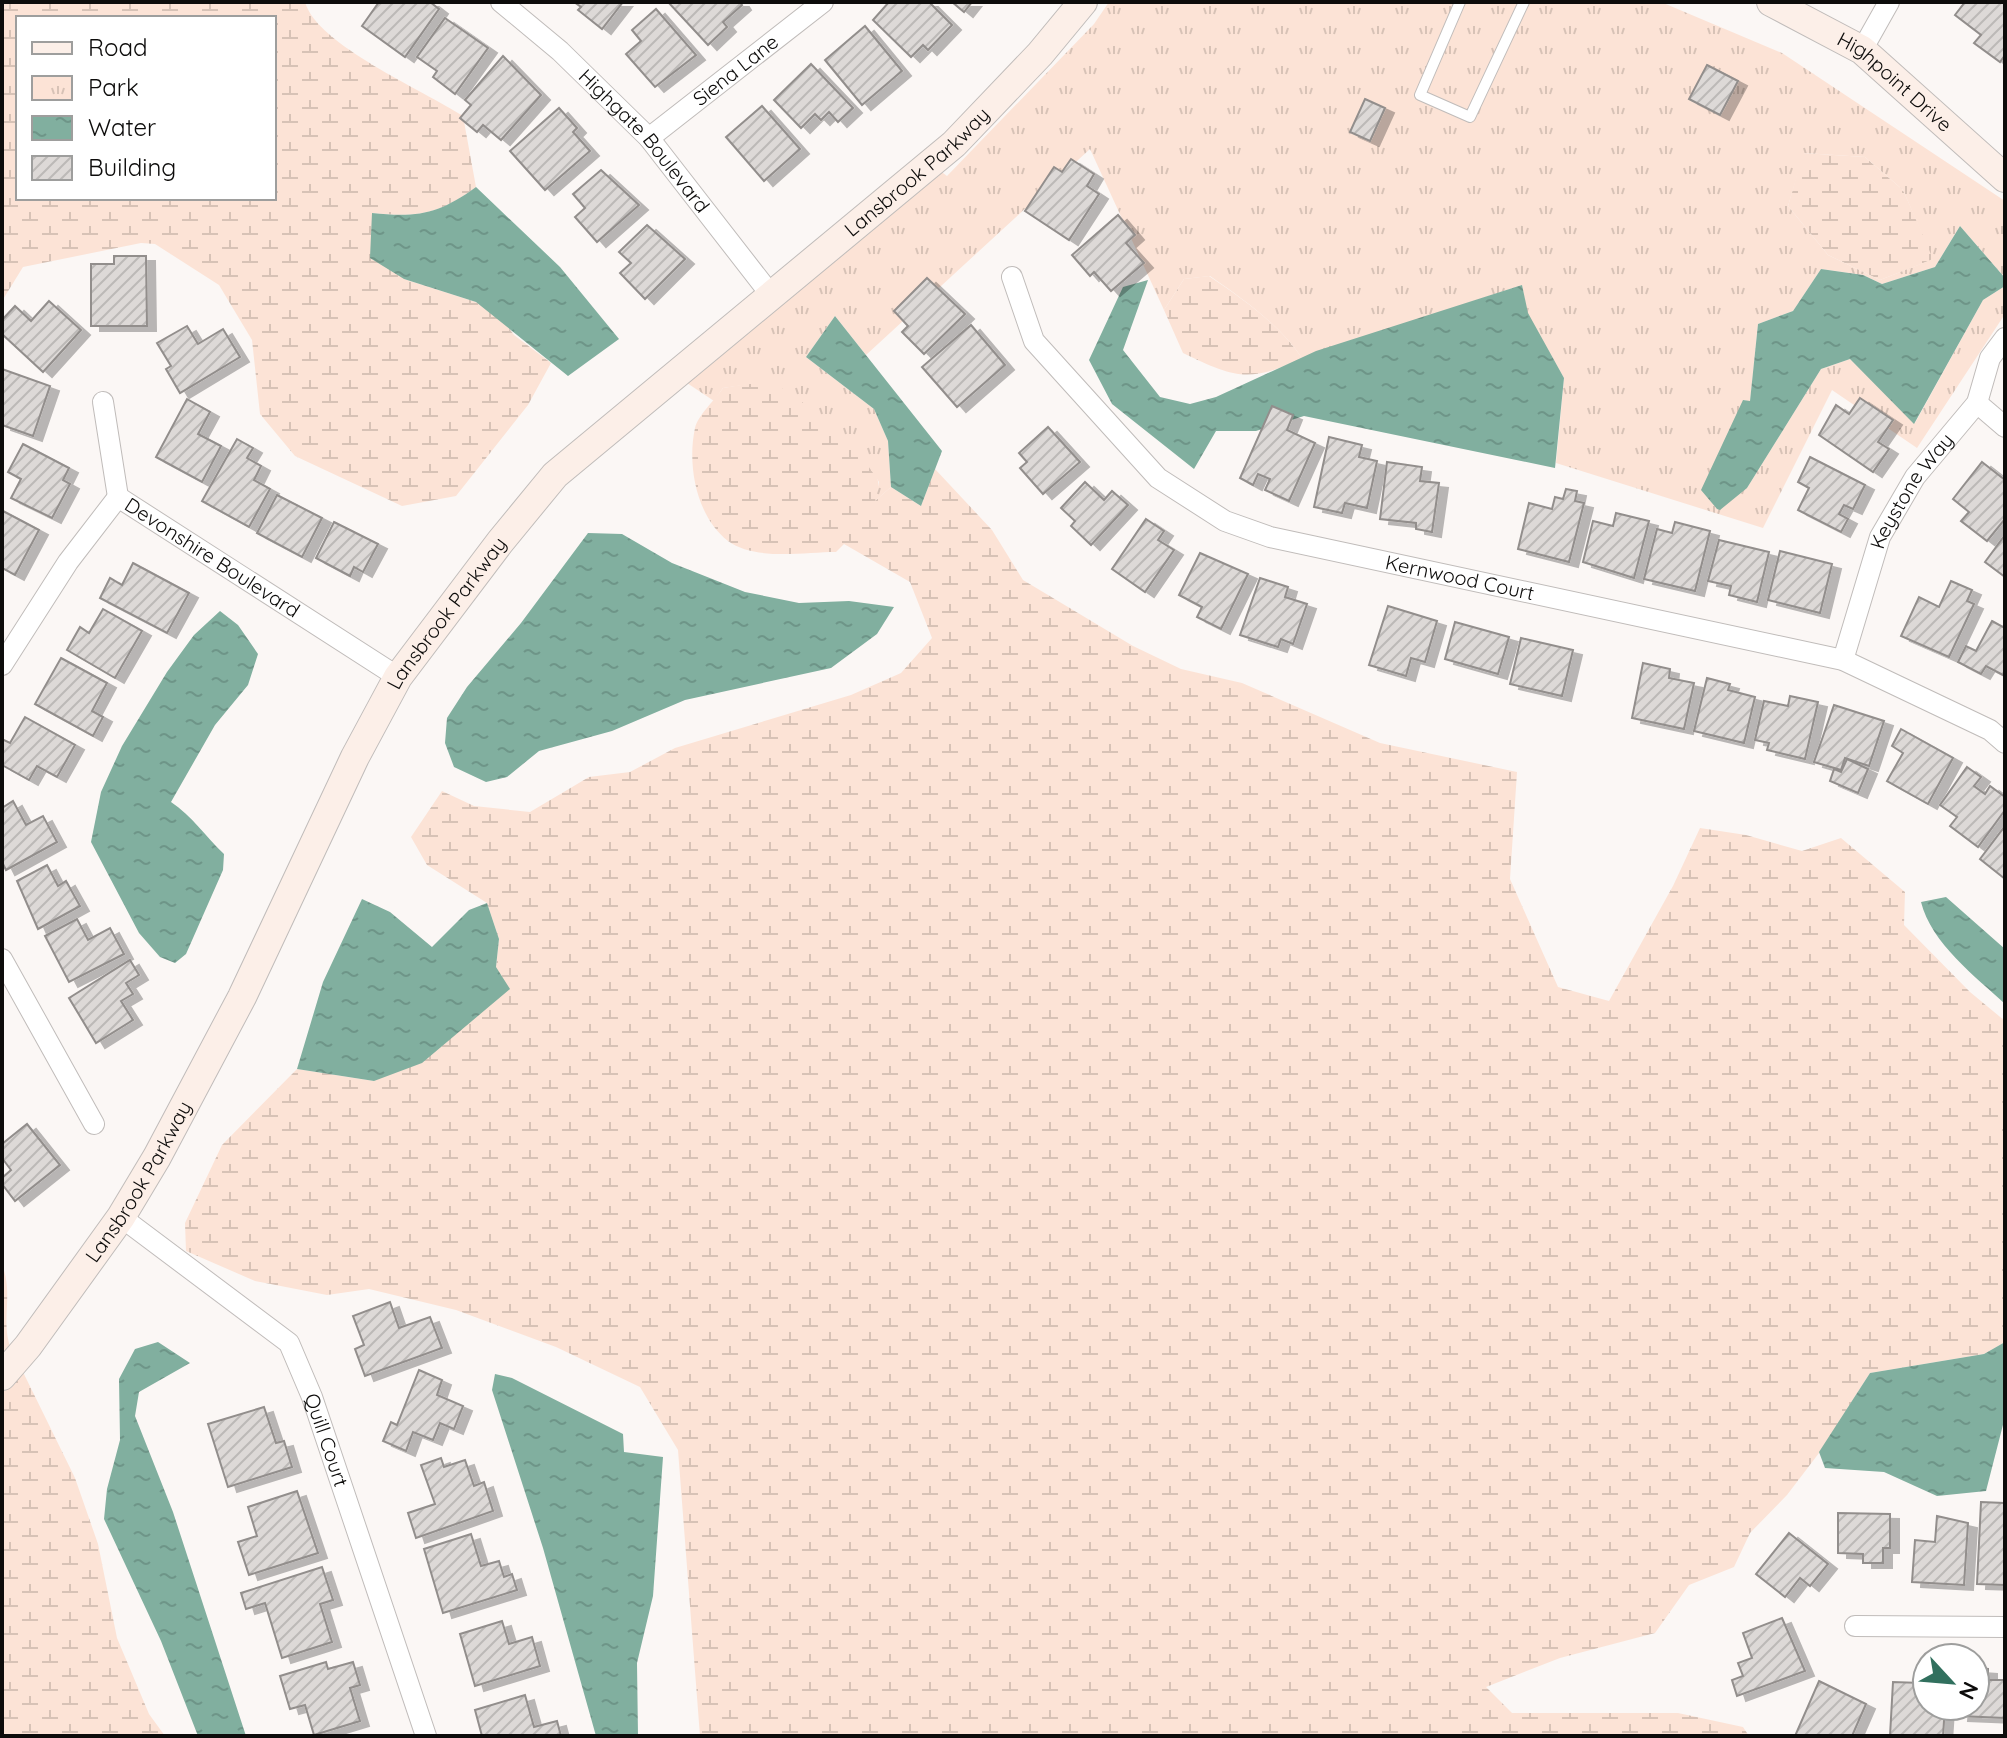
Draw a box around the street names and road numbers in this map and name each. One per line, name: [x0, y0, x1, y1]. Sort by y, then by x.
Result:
street label: Highpoint Drive: [1833, 26, 1958, 137]
street label: Siena Lane: [688, 29, 783, 111]
street label: Highgate Boulevard: [574, 63, 715, 217]
street label: Lansbrook Parkway: [839, 102, 994, 242]
street label: Keystone Way: [1864, 428, 1958, 552]
street label: Devonshire Boulevard: [120, 492, 305, 623]
street label: Lansbrook Parkway: [381, 532, 511, 693]
street label: Kernwood Court: [1383, 549, 1537, 605]
street label: Lansbrook Parkway: [79, 1097, 196, 1267]
street label: Quill Court: [300, 1390, 354, 1490]

